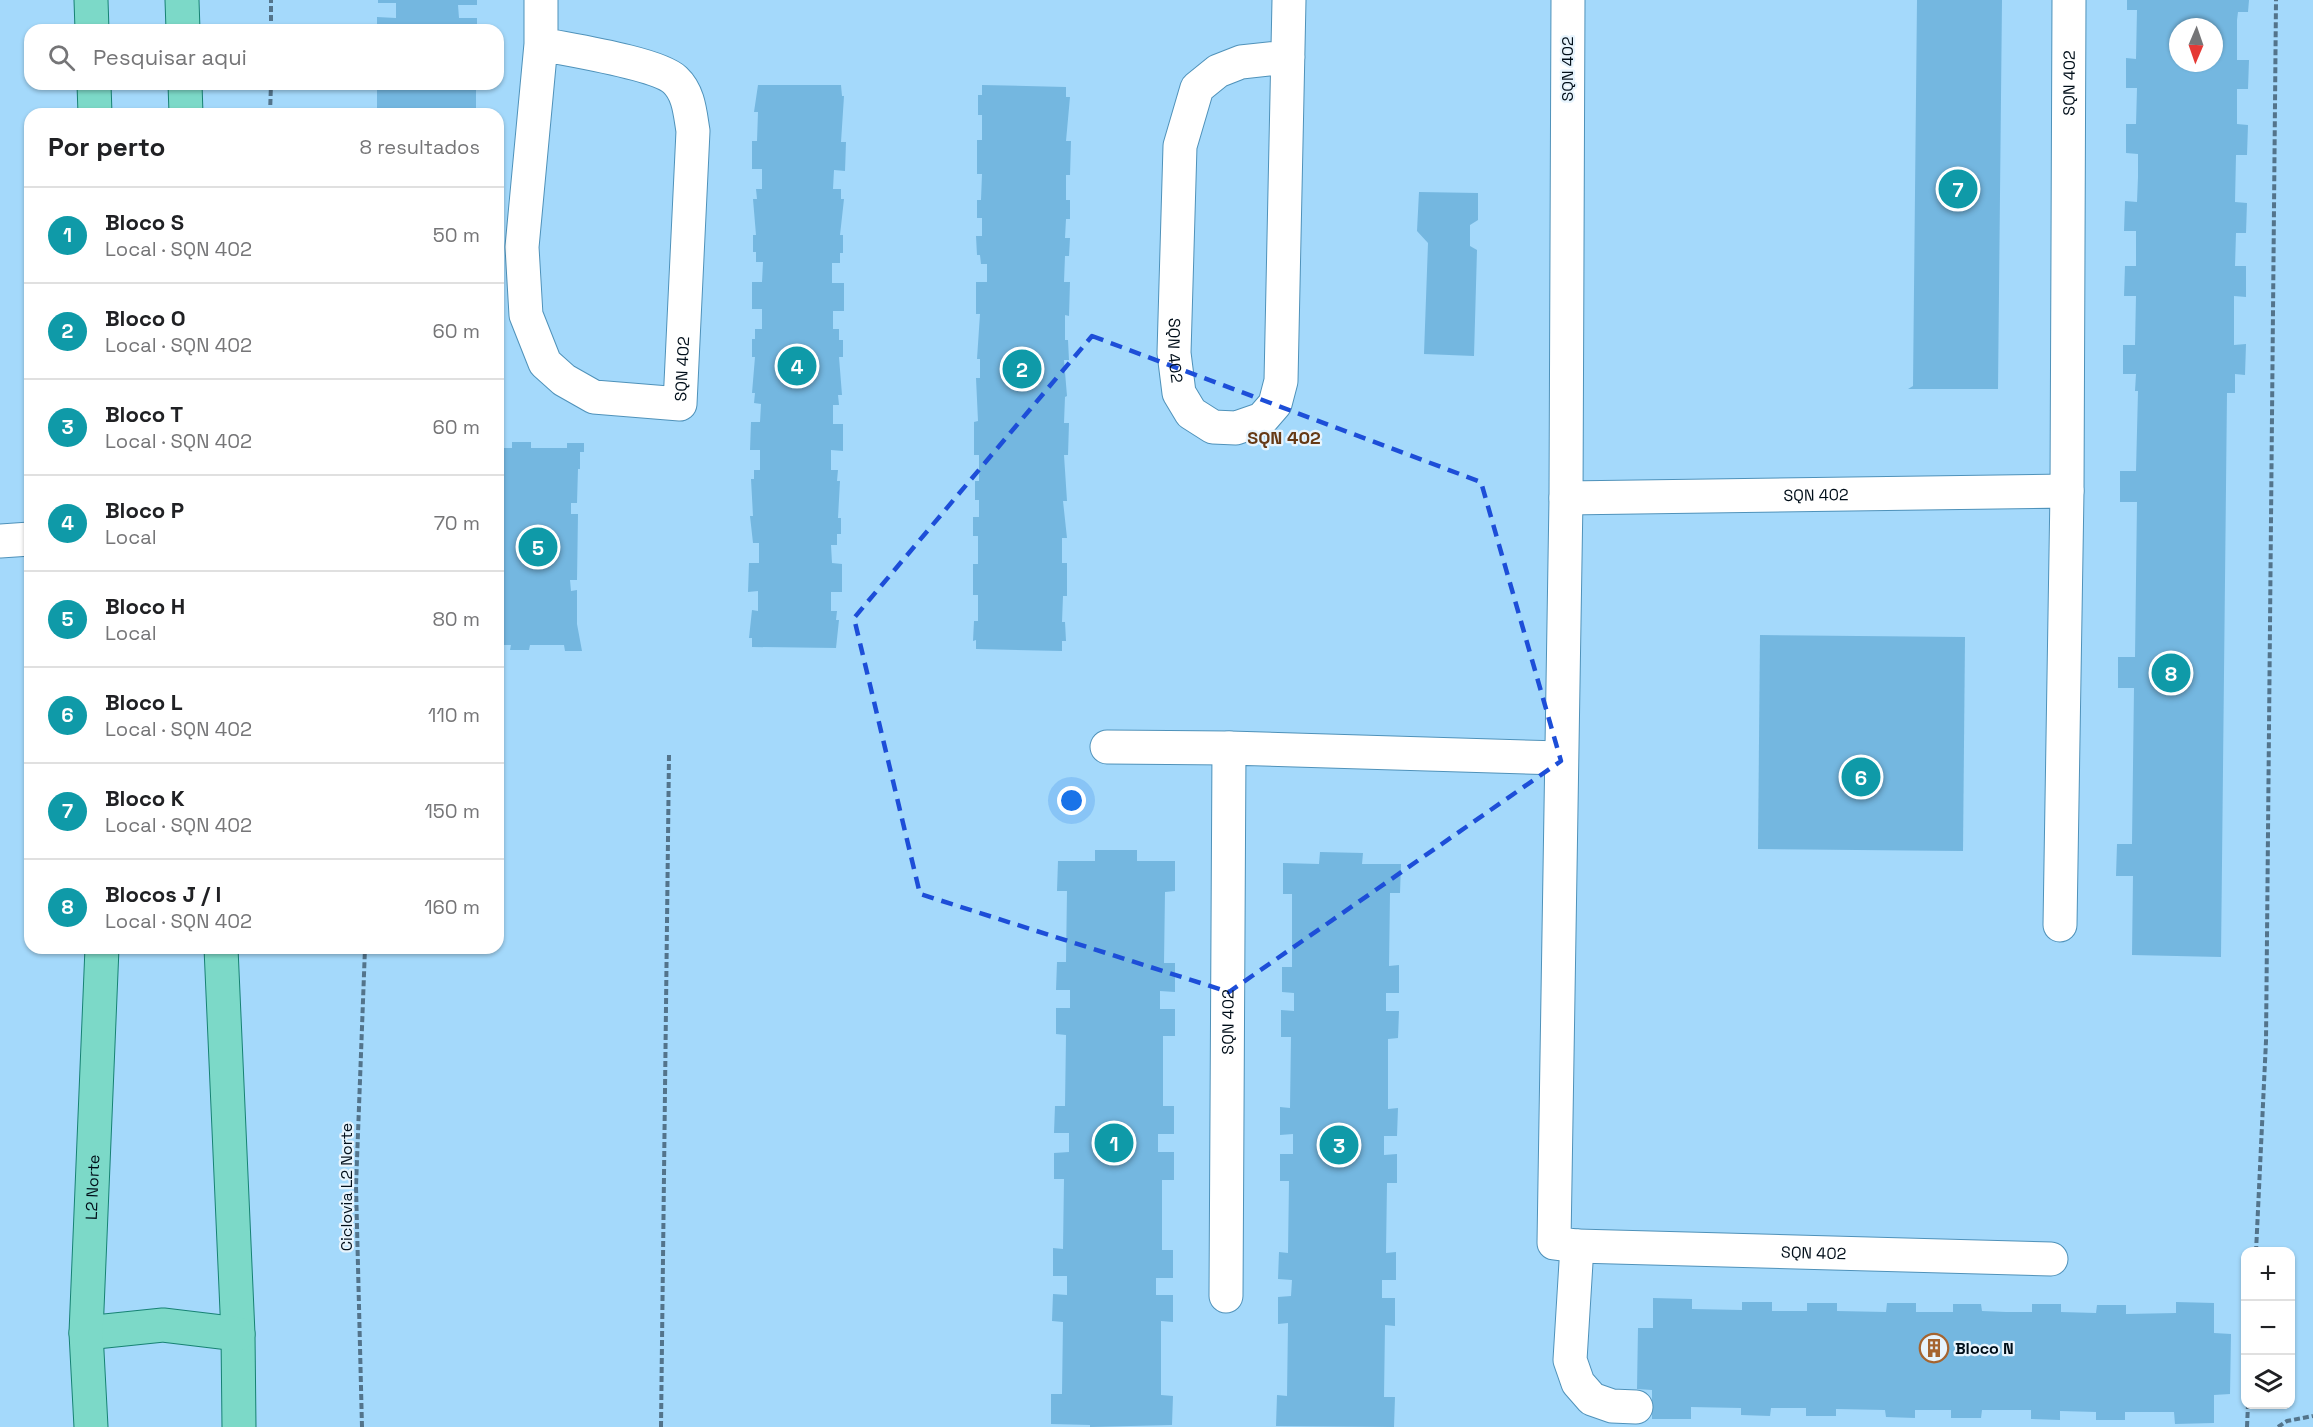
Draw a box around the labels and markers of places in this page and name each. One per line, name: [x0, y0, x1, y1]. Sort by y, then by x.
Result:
pin: 7: [1938, 166, 1978, 212]
pin: 4: [778, 344, 816, 388]
pin: 2: [1002, 346, 1042, 392]
pin: 5: [518, 524, 558, 570]
pin: 8: [2152, 650, 2190, 696]
pin: 6: [1842, 754, 1880, 800]
pin: 1: [1094, 1120, 1134, 1166]
pin: 3: [1320, 1122, 1358, 1168]
building icon: Bloco N: [1918, 1332, 1950, 1364]
place label: Bloco N: [1955, 1338, 2014, 1359]

